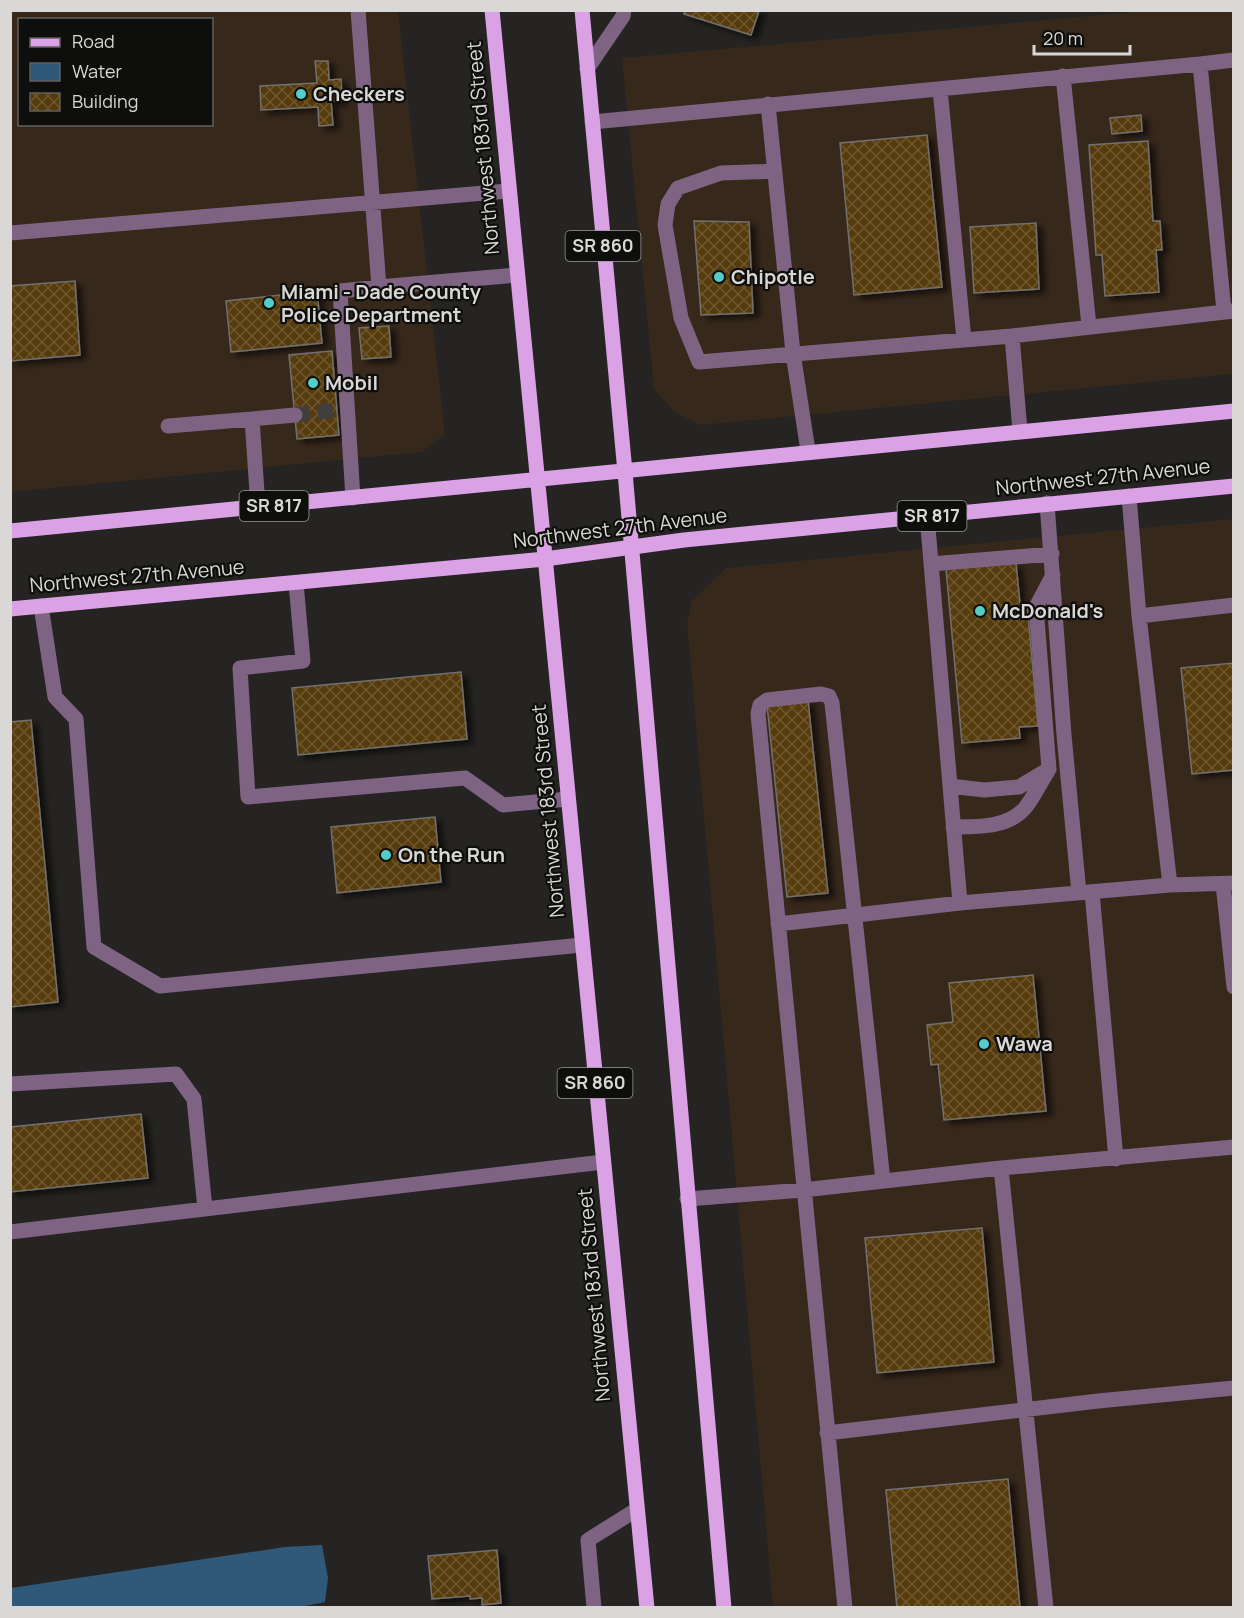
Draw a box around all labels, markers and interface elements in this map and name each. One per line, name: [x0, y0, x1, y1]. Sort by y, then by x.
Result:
legend: [18, 18, 213, 126]
scale bar: [1034, 18, 1130, 56]
text: 20 m: [1043, 26, 1083, 50]
text: Road: [72, 29, 115, 53]
street label: Northwest 183rd Street: [460, 40, 505, 256]
text: Water: [72, 59, 122, 83]
place label: Checkers: [313, 80, 405, 107]
marker: Checkers: [294, 87, 308, 101]
text: Building: [72, 89, 138, 113]
road number: SR 860: [566, 231, 640, 261]
place label: Chipotle: [731, 263, 815, 290]
marker: Chipotle: [712, 270, 726, 284]
place label: Miami - Dade County Police Department: [281, 278, 482, 328]
marker: Miami - Dade County Police Department: [262, 296, 276, 310]
place label: Mobil: [325, 369, 378, 396]
marker: Mobil: [306, 376, 320, 390]
street label: Northwest 27th Avenue: [994, 452, 1212, 501]
road number: SR 817: [240, 491, 308, 521]
street label: Northwest 27th Avenue: [511, 501, 729, 554]
road number: SR 817: [898, 501, 966, 531]
street label: Northwest 27th Avenue: [28, 553, 246, 598]
place label: McDonald's: [992, 597, 1104, 624]
marker: McDonald's: [973, 604, 987, 618]
street label: Northwest 183rd Street: [525, 703, 570, 919]
place label: On the Run: [398, 841, 505, 868]
marker: On the Run: [379, 848, 393, 862]
place label: Wawa: [996, 1030, 1053, 1057]
marker: Wawa: [977, 1037, 991, 1051]
road number: SR 860: [558, 1068, 632, 1098]
street label: Northwest 183rd Street: [571, 1187, 616, 1403]

